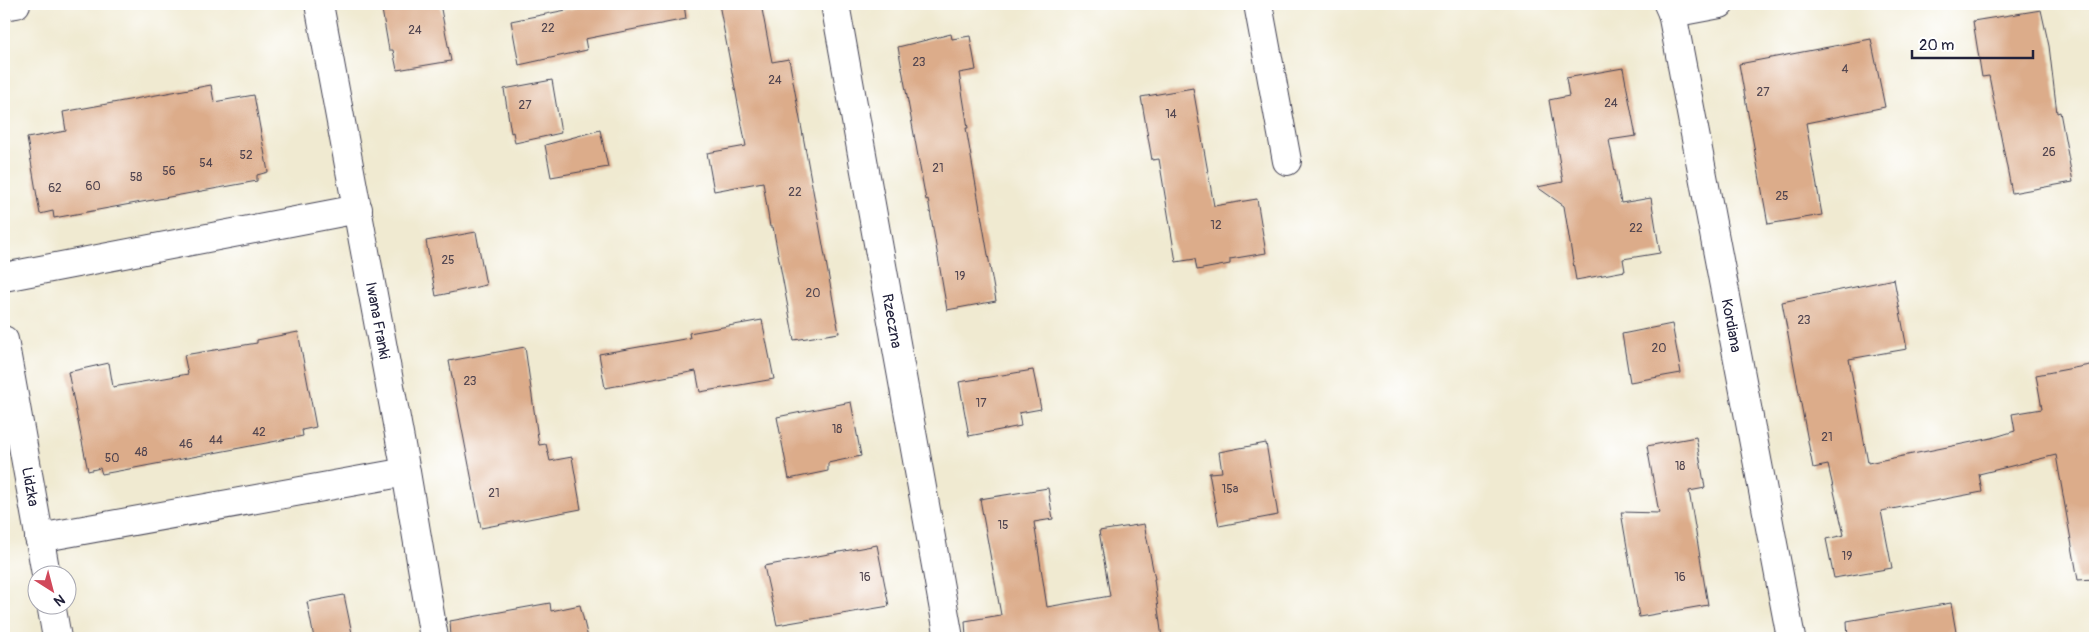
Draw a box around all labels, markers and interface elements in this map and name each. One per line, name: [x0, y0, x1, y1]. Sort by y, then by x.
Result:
house number: 22: [541, 21, 555, 36]
house number: 24: [408, 23, 422, 38]
scale bar: [1912, 28, 2033, 60]
text: 20 m: [1919, 36, 1954, 55]
house number: 23: [912, 55, 926, 70]
house number: 4: [1842, 62, 1849, 77]
house number: 24: [768, 73, 782, 88]
house number: 27: [1756, 85, 1770, 100]
house number: 24: [1604, 96, 1618, 111]
house number: 27: [518, 98, 532, 113]
house number: 14: [1165, 107, 1177, 122]
house number: 26: [2042, 145, 2056, 160]
house number: 52: [239, 148, 253, 163]
house number: 54: [199, 156, 213, 171]
house number: 21: [932, 161, 944, 176]
house number: 56: [162, 164, 176, 179]
house number: 58: [130, 170, 142, 185]
house number: 60: [85, 179, 101, 194]
house number: 62: [48, 181, 62, 196]
house number: 22: [788, 185, 802, 200]
house number: 25: [1775, 189, 1789, 204]
house number: 12: [1210, 218, 1222, 233]
house number: 22: [1629, 221, 1643, 236]
house number: 25: [441, 253, 455, 268]
house number: 19: [955, 269, 965, 284]
street label: Iwana Franki: [361, 280, 394, 361]
house number: 20: [806, 286, 820, 301]
street label: Rzeczna: [878, 292, 906, 350]
street label: Kordiana: [1717, 297, 1746, 354]
house number: 23: [1797, 313, 1811, 328]
house number: 20: [1652, 341, 1666, 356]
house number: 23: [463, 374, 477, 389]
house number: 17: [975, 396, 987, 411]
house number: 18: [832, 422, 842, 437]
house number: 42: [252, 425, 266, 440]
house number: 21: [1821, 430, 1833, 445]
house number: 44: [209, 433, 223, 448]
house number: 46: [179, 437, 193, 452]
house number: 48: [134, 445, 148, 460]
house number: 50: [105, 451, 119, 466]
house number: 18: [1675, 459, 1685, 474]
street label: Lidzka: [17, 466, 43, 508]
house number: 15a: [1222, 482, 1239, 497]
house number: 21: [488, 486, 500, 501]
house number: 15: [997, 518, 1009, 533]
house number: 19: [1842, 549, 1852, 564]
north arrow: [28, 564, 78, 614]
house number: 16: [859, 570, 871, 585]
house number: 16: [1674, 570, 1686, 585]
text: N: [51, 590, 68, 610]

